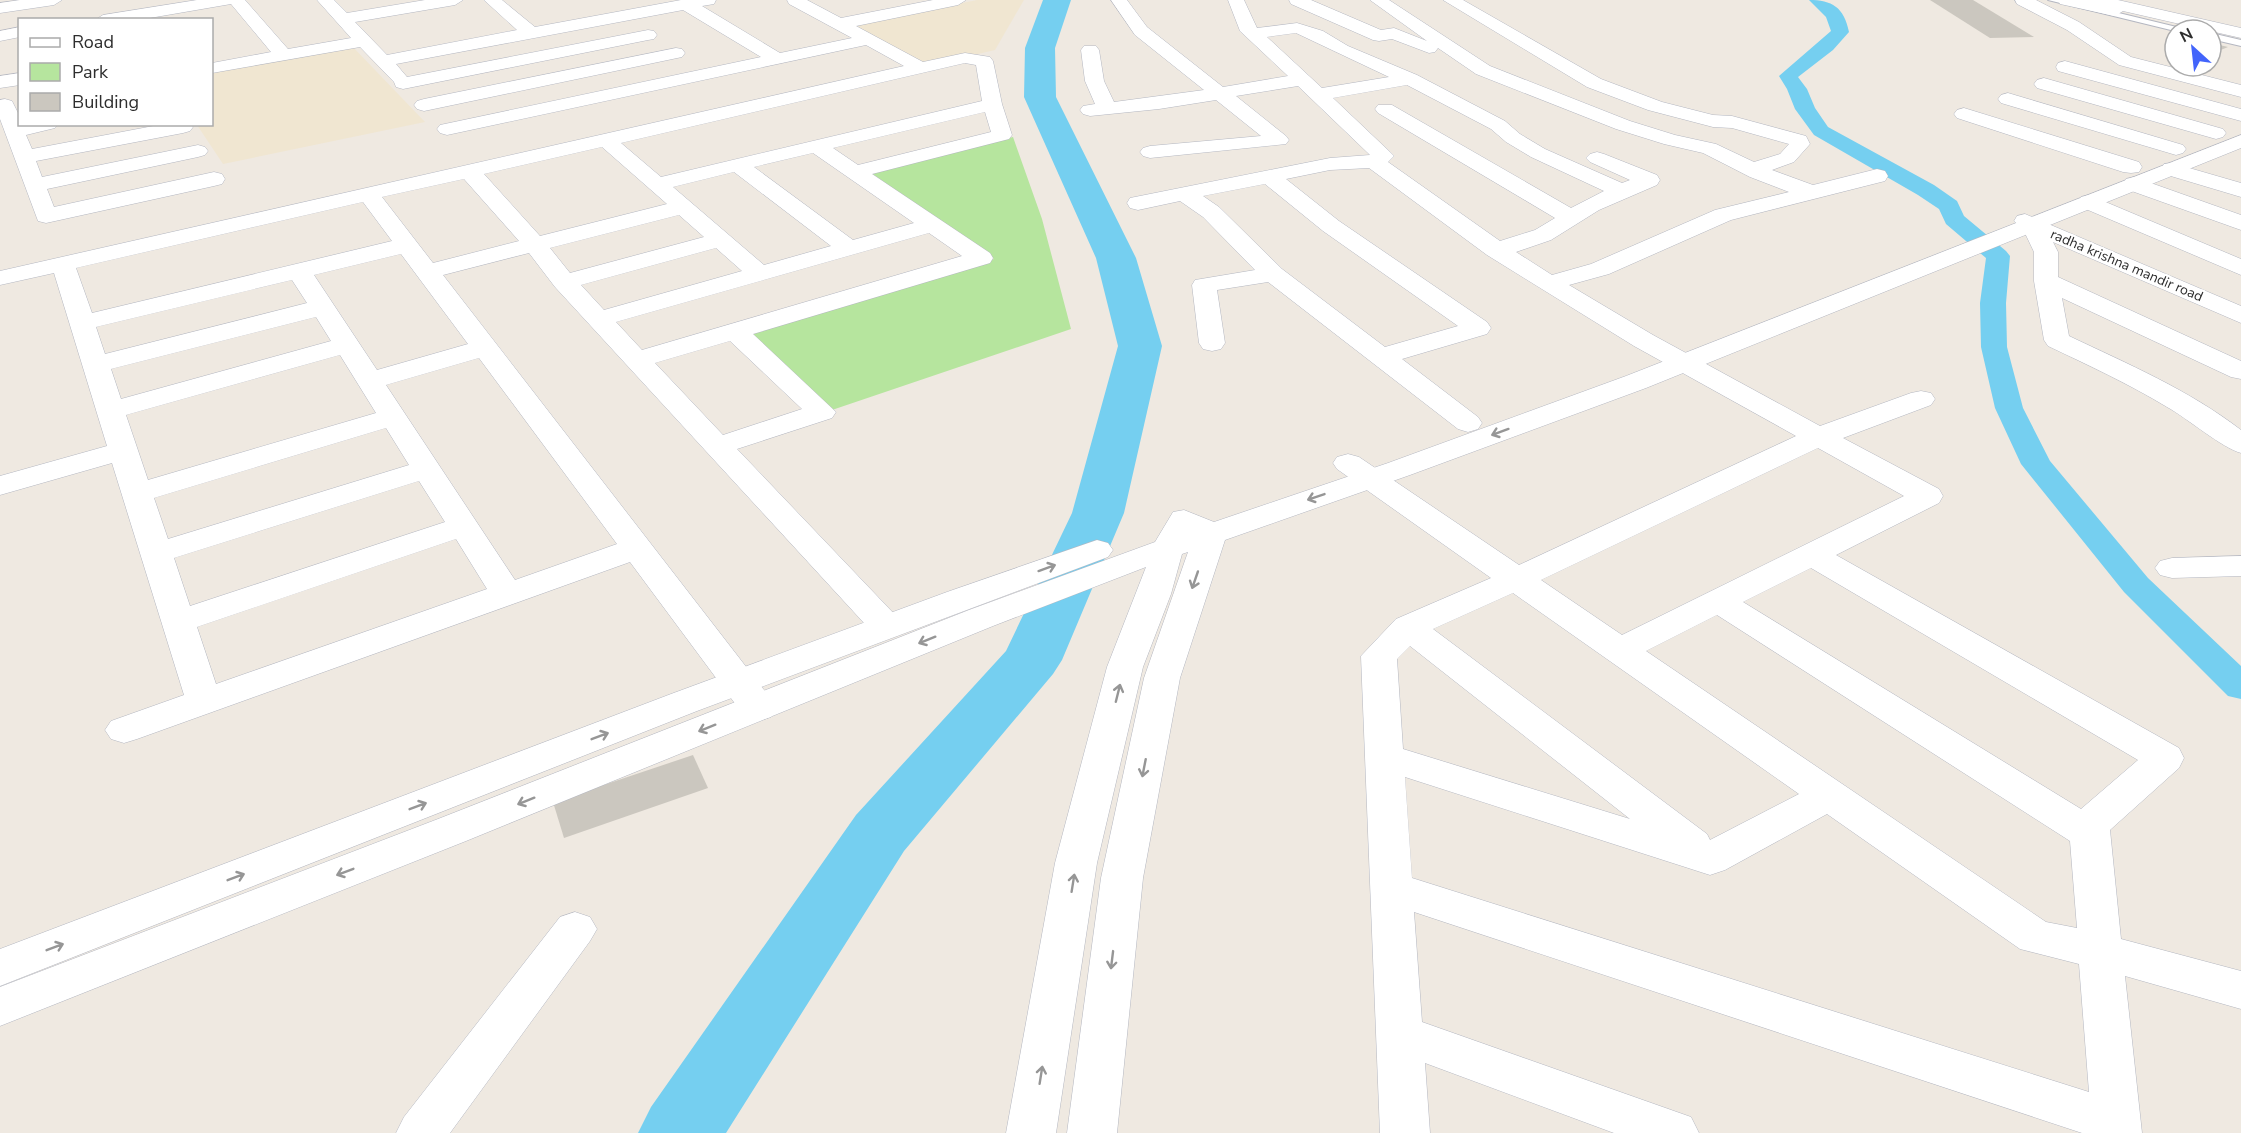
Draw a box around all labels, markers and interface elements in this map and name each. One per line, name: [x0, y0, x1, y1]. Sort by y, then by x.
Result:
legend: [18, 18, 213, 126]
north arrow: [2163, 18, 2223, 78]
text: N: [2176, 23, 2197, 48]
text: Road: [72, 30, 114, 54]
text: Park: [72, 60, 109, 84]
text: Building: [72, 90, 139, 114]
street label: radha krishna mandir road: [2048, 225, 2206, 306]
one-way arrow: [1491, 427, 1509, 438]
one-way arrow: [1307, 493, 1326, 504]
one-way arrow: [1037, 561, 1056, 572]
one-way arrow: [1189, 570, 1200, 589]
one-way arrow: [918, 635, 937, 646]
one-way arrow: [1113, 684, 1124, 703]
one-way arrow: [698, 723, 717, 734]
one-way arrow: [590, 730, 609, 741]
one-way arrow: [1137, 758, 1149, 777]
one-way arrow: [517, 796, 536, 807]
one-way arrow: [408, 800, 427, 811]
one-way arrow: [336, 868, 354, 879]
one-way arrow: [227, 871, 245, 882]
one-way arrow: [1067, 874, 1078, 893]
one-way arrow: [45, 941, 63, 952]
one-way arrow: [1106, 950, 1117, 969]
one-way arrow: [1035, 1066, 1046, 1086]

